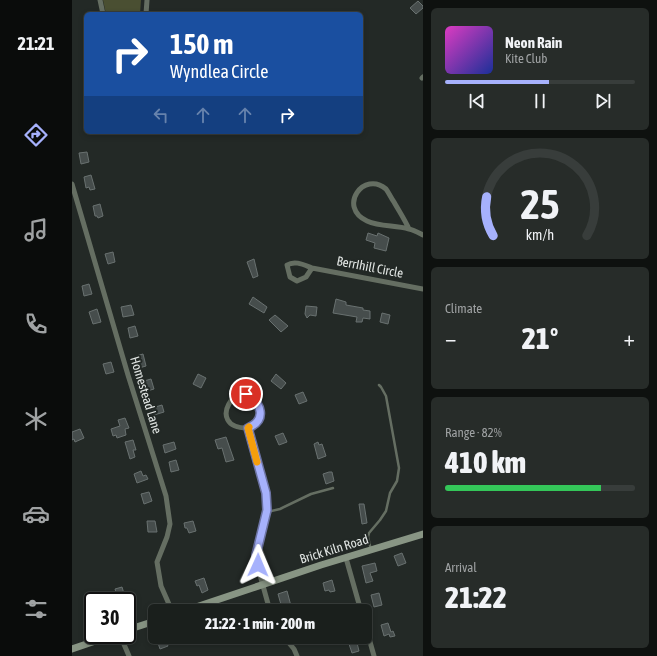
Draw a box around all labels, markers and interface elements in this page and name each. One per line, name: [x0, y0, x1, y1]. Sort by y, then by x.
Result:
icon: right: [104, 28, 156, 80]
text: 150 m: [170, 28, 233, 60]
text: 21:21: [17, 33, 55, 54]
text: Neon Rain: [505, 34, 562, 51]
text: Kite Club: [505, 51, 547, 66]
text: Wyndlea Circle: [170, 61, 268, 82]
icon: previous: [466, 90, 488, 112]
icon: pause: [529, 90, 551, 112]
icon: next: [592, 90, 614, 112]
icon: left: [150, 104, 172, 126]
icon: ahead: [192, 104, 214, 126]
icon: ahead: [234, 104, 256, 126]
icon: right: [276, 104, 298, 126]
icon: directions: [22, 121, 50, 149]
text: 25: [520, 180, 560, 228]
icon: music: [22, 216, 50, 244]
text: km/h: [526, 227, 554, 243]
street label: BerrIhill Circle: [335, 253, 405, 281]
text: Climate: [445, 301, 482, 316]
icon: phone: [22, 310, 50, 338]
text: 21°: [522, 321, 558, 355]
text: −: [445, 325, 456, 351]
text: +: [624, 325, 635, 351]
street label: Homestead Lane: [127, 354, 165, 436]
pin: [229, 377, 263, 411]
icon: arrive: [235, 383, 257, 405]
icon: climate: [22, 405, 50, 433]
text: Range · 82%: [445, 425, 502, 440]
text: 410 km: [445, 445, 526, 479]
icon: car: [22, 500, 50, 528]
street label: Brick Kiln Road: [298, 531, 370, 567]
position arrow: [237, 544, 279, 586]
text: Arrival: [445, 560, 477, 575]
text: 21:22: [445, 580, 507, 614]
speed limit sign: 30: [84, 592, 136, 644]
icon: filters: [22, 595, 50, 623]
text: 21:22 · 1 min · 200 m: [205, 615, 315, 632]

